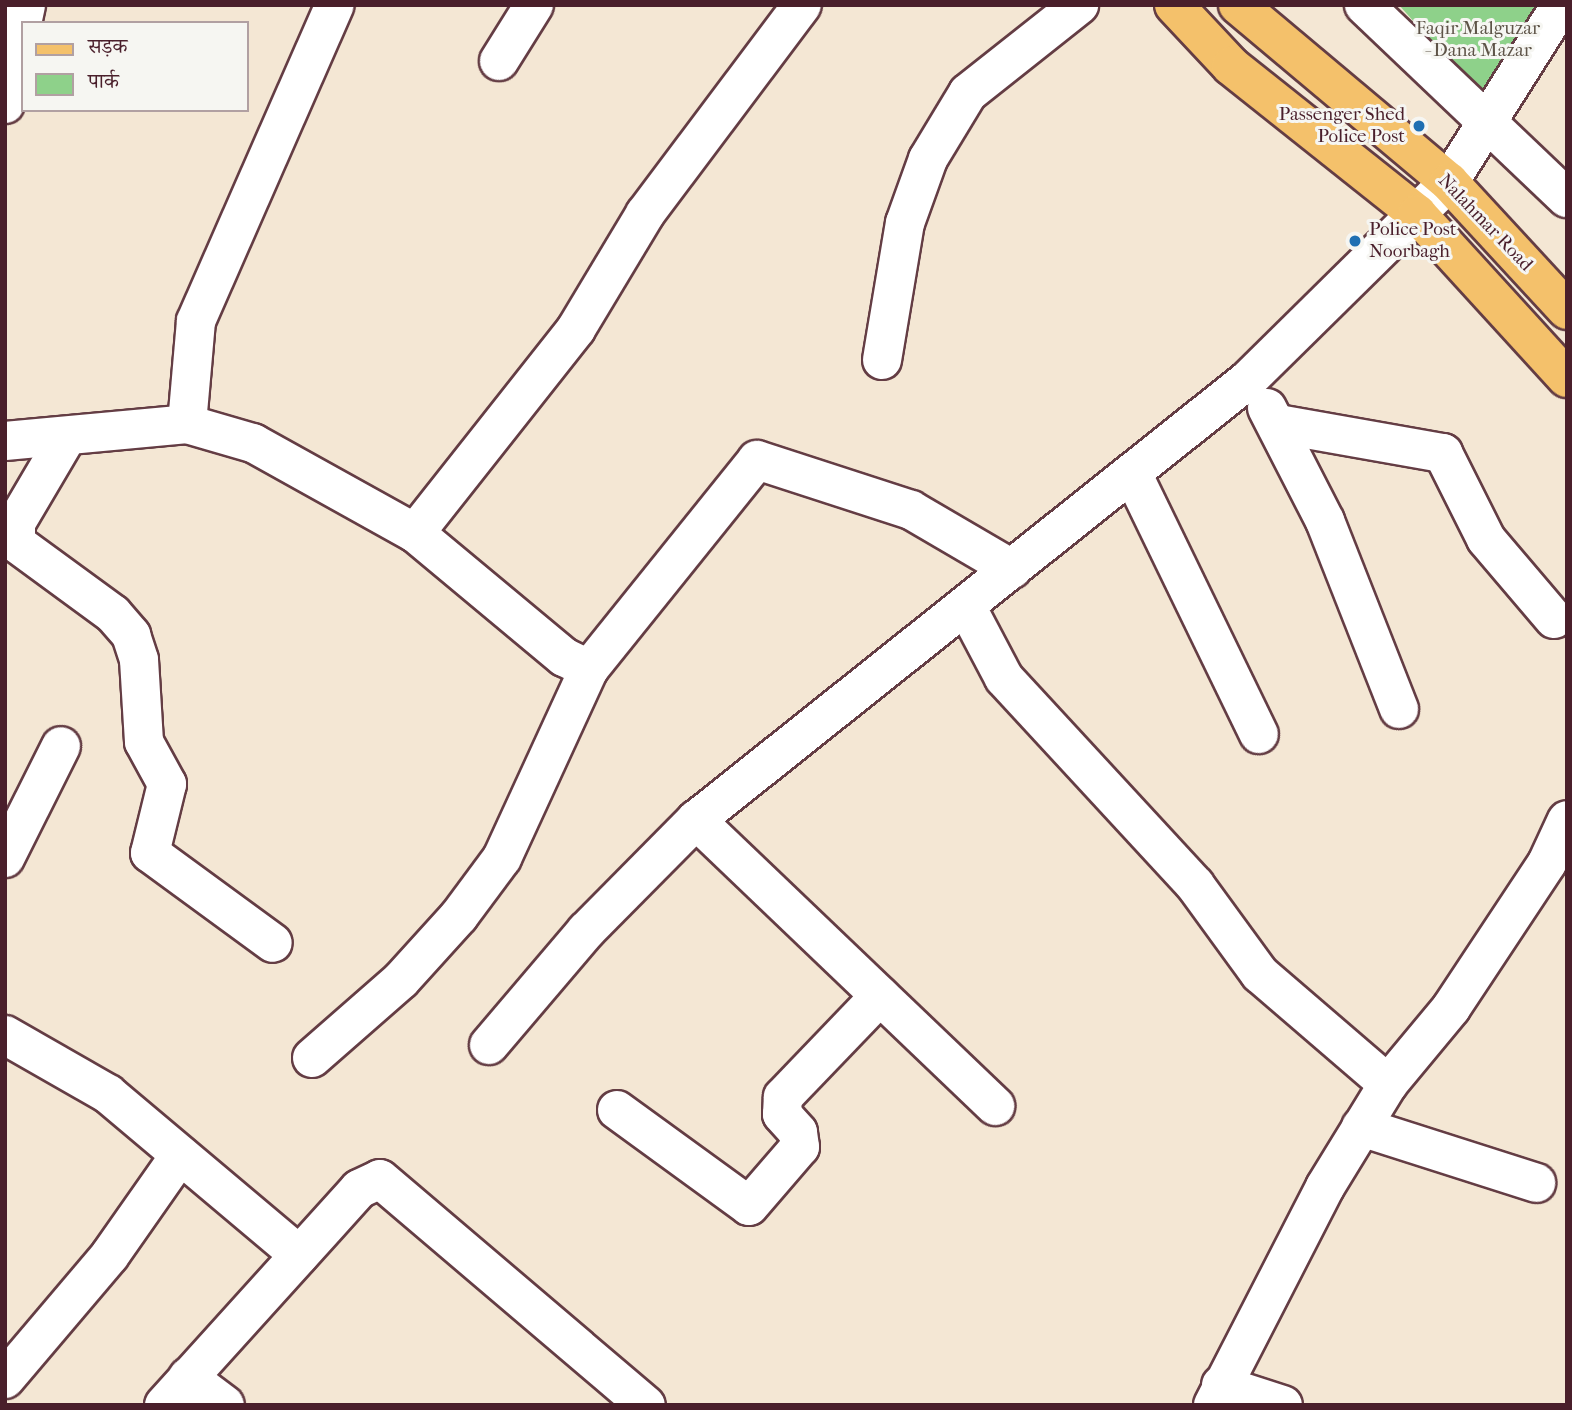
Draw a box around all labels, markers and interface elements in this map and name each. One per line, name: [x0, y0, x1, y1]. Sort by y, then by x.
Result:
park label: Faqir Malguzar - Dana Mazar: [1416, 18, 1540, 62]
legend: [21, 21, 248, 112]
text: सड़क: [88, 34, 127, 58]
text: पार्क: [88, 69, 119, 93]
place label: Passenger Shed Police Post: [1279, 104, 1405, 148]
marker: Passenger Shed Police Post: [1411, 118, 1427, 134]
street label: Nalahmar Road: [1433, 170, 1537, 276]
place label: Police Post Noorbagh: [1369, 219, 1457, 263]
marker: Police Post Noorbagh: [1347, 233, 1363, 249]

